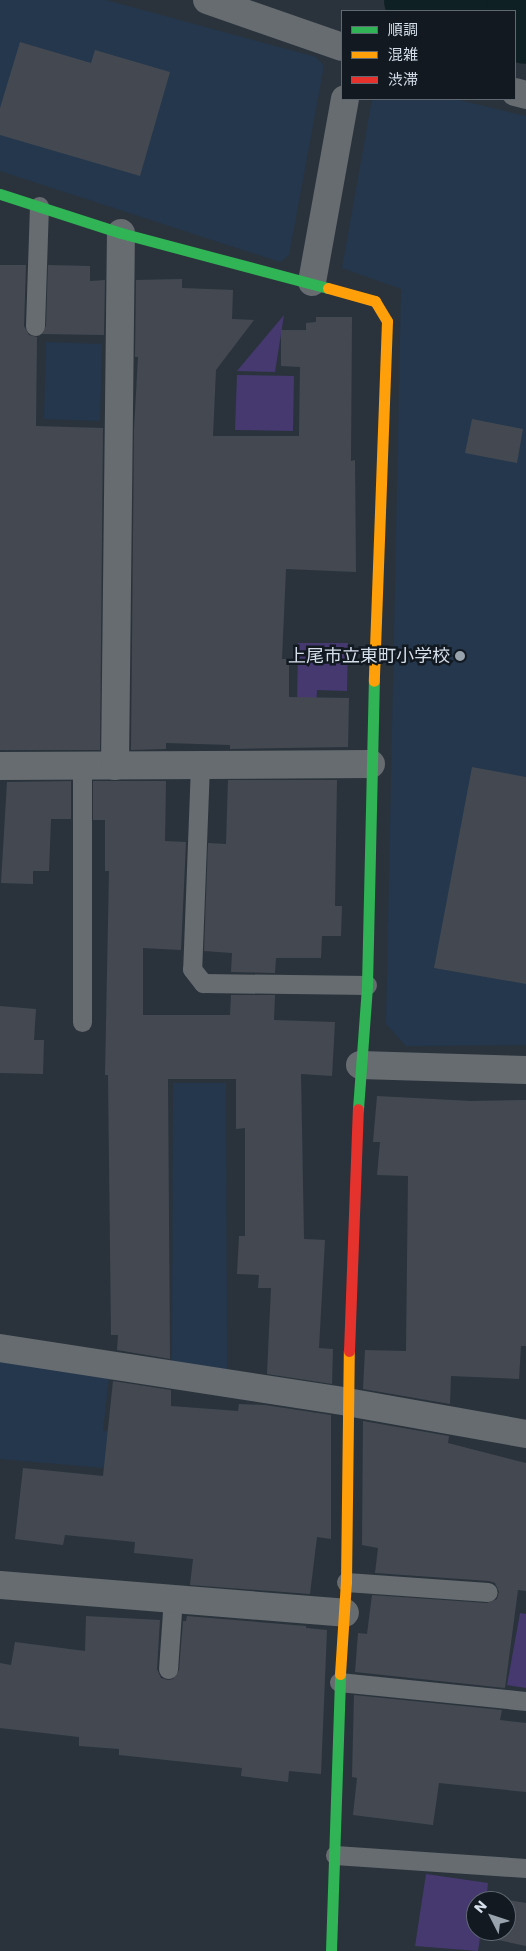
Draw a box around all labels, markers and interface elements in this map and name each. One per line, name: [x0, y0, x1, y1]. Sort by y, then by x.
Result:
legend: [341, 10, 516, 100]
text: 順調: [388, 19, 418, 40]
text: 混雑: [388, 44, 418, 65]
text: 渋滞: [388, 69, 418, 90]
place label: 上尾市立東町小学校: [288, 645, 450, 667]
marker: 上尾市立東町小学校: [454, 650, 466, 662]
north arrow: [466, 1891, 516, 1941]
text: N: [469, 1896, 491, 1917]

